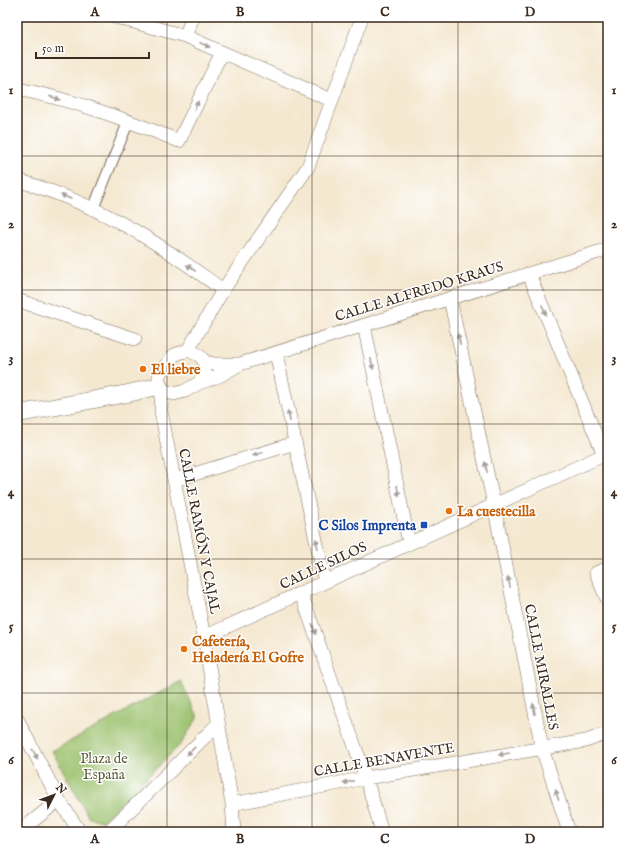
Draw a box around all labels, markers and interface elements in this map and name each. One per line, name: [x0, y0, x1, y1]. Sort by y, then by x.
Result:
text: A: [90, 4, 101, 21]
text: B: [236, 4, 245, 21]
text: C: [380, 4, 390, 21]
text: D: [525, 4, 536, 21]
scale bar: [36, 34, 149, 60]
text: 50 m: [42, 41, 64, 56]
one-way arrow: [200, 42, 211, 48]
text: 1: [9, 82, 14, 99]
text: 1: [612, 82, 617, 99]
one-way arrow: [49, 95, 61, 101]
one-way arrow: [193, 100, 199, 112]
one-way arrow: [60, 194, 72, 201]
text: 2: [8, 216, 14, 233]
text: 2: [611, 216, 617, 233]
street label: CALLE ALFREDO KRAUS: [333, 258, 506, 326]
one-way arrow: [186, 264, 196, 272]
one-way arrow: [541, 304, 547, 316]
one-way arrow: [456, 333, 462, 346]
text: 3: [9, 350, 14, 367]
text: 3: [612, 350, 617, 367]
one-way arrow: [369, 357, 375, 370]
place label: El liebre: [151, 361, 201, 379]
marker: El liebre: [138, 364, 148, 374]
one-way arrow: [286, 410, 292, 423]
street label: CALLE RAMÓN Y CAJAL: [174, 447, 225, 615]
one-way arrow: [252, 451, 264, 457]
one-way arrow: [482, 461, 488, 473]
text: 4: [8, 484, 15, 501]
text: 4: [611, 484, 618, 501]
one-way arrow: [396, 485, 402, 497]
place label: La cuestecilla: [457, 503, 536, 521]
marker: La cuestecilla: [444, 506, 454, 516]
place label: C Silos Imprenta: [319, 517, 417, 535]
marker: C Silos Imprenta: [419, 520, 429, 530]
one-way arrow: [313, 537, 319, 550]
street label: CALLE SILOS: [277, 538, 370, 594]
one-way arrow: [506, 576, 512, 588]
street label: CALLE MIRALLES: [520, 603, 562, 732]
text: 5: [9, 618, 14, 635]
text: 5: [612, 618, 617, 635]
one-way arrow: [311, 624, 317, 636]
place label: Cafetería, Heladería El Gofre: [192, 633, 304, 667]
marker: Cafetería, Heladería El Gofre: [179, 644, 189, 654]
one-way arrow: [531, 703, 537, 715]
street label: CALLE BENAVENTE: [312, 739, 456, 781]
one-way arrow: [186, 747, 196, 756]
one-way arrow: [32, 748, 38, 759]
park label: Plaza de España: [80, 750, 128, 784]
one-way arrow: [497, 751, 510, 757]
text: 6: [8, 752, 14, 769]
text: 6: [611, 752, 617, 769]
north arrow: [34, 775, 74, 815]
one-way arrow: [342, 779, 354, 785]
text: N: [52, 780, 69, 798]
one-way arrow: [554, 788, 560, 800]
text: A: [90, 831, 101, 848]
text: B: [236, 831, 245, 848]
text: C: [380, 831, 390, 848]
text: D: [525, 831, 536, 848]

